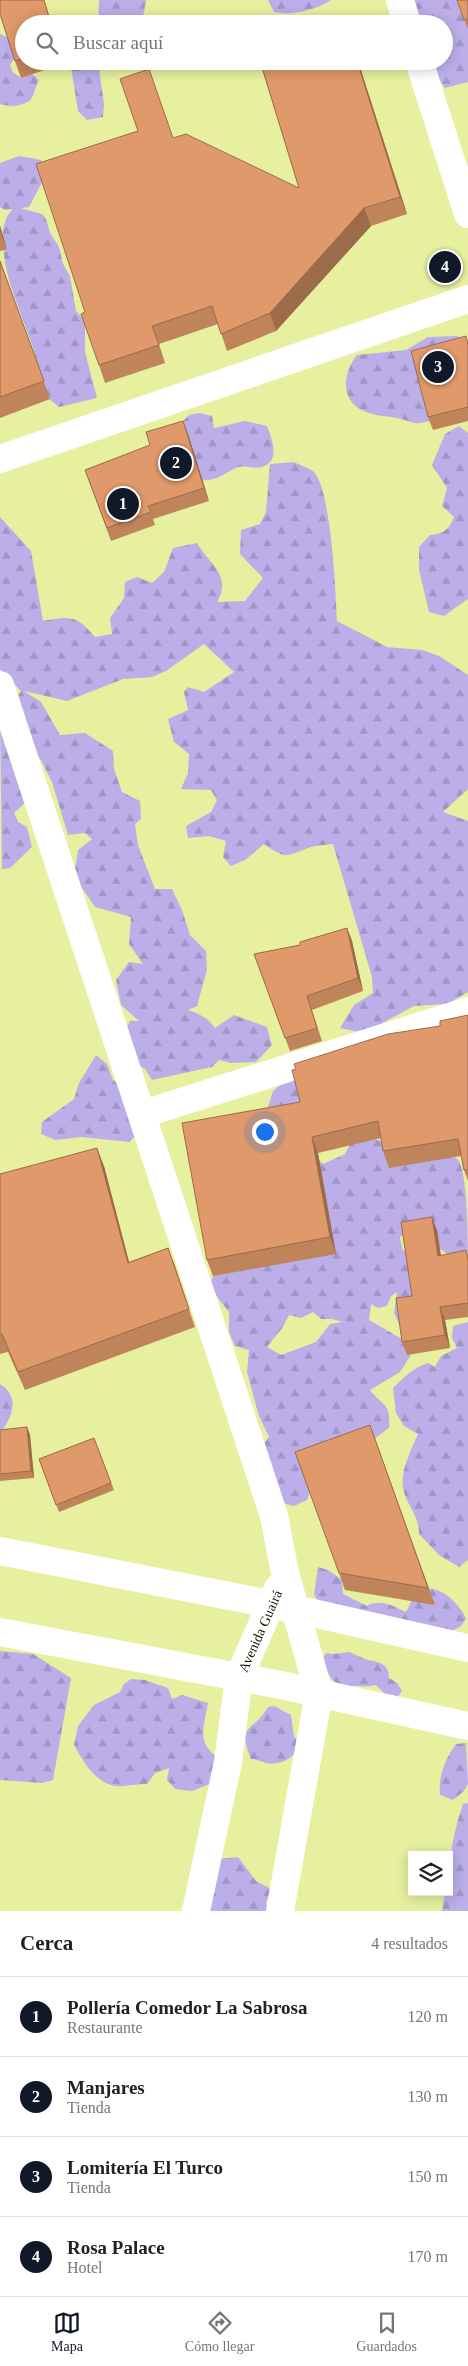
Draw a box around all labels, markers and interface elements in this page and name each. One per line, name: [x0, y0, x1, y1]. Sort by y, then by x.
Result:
search box: [15, 15, 453, 70]
icon: search: [33, 29, 61, 57]
text: Buscar aquí: [73, 32, 163, 53]
pin: 4: [429, 248, 461, 286]
pin: 3: [422, 348, 454, 386]
pin: 2: [160, 444, 192, 482]
pin: 1: [107, 485, 139, 523]
your location: [252, 1119, 278, 1145]
street label: Avenida Guairá: [236, 1587, 286, 1674]
map controls: [408, 1851, 453, 1896]
button: layers: [408, 1851, 453, 1896]
text: Cerca: [20, 1931, 73, 1955]
text: 4 resultados: [371, 1935, 448, 1952]
text: Pollería Comedor La Sabrosa: [67, 1997, 308, 2018]
text: 1: [32, 2008, 40, 2025]
text: 120 m: [408, 2008, 448, 2025]
text: Restaurante: [67, 2019, 143, 2036]
text: Manjares: [67, 2077, 145, 2098]
text: 2: [32, 2088, 40, 2105]
text: 130 m: [408, 2088, 448, 2105]
text: Tienda: [67, 2099, 111, 2116]
text: Lomitería El Turco: [67, 2157, 223, 2178]
text: 3: [32, 2168, 40, 2185]
text: 150 m: [408, 2168, 448, 2185]
text: Tienda: [67, 2179, 111, 2196]
text: Rosa Palace: [67, 2237, 165, 2258]
text: 4: [32, 2248, 40, 2265]
text: 170 m: [408, 2248, 448, 2265]
text: Hotel: [67, 2259, 103, 2276]
tab: Mapa: [51, 2309, 83, 2355]
tab: Cómo llegar: [185, 2309, 254, 2355]
tab: Guardados: [356, 2309, 417, 2355]

